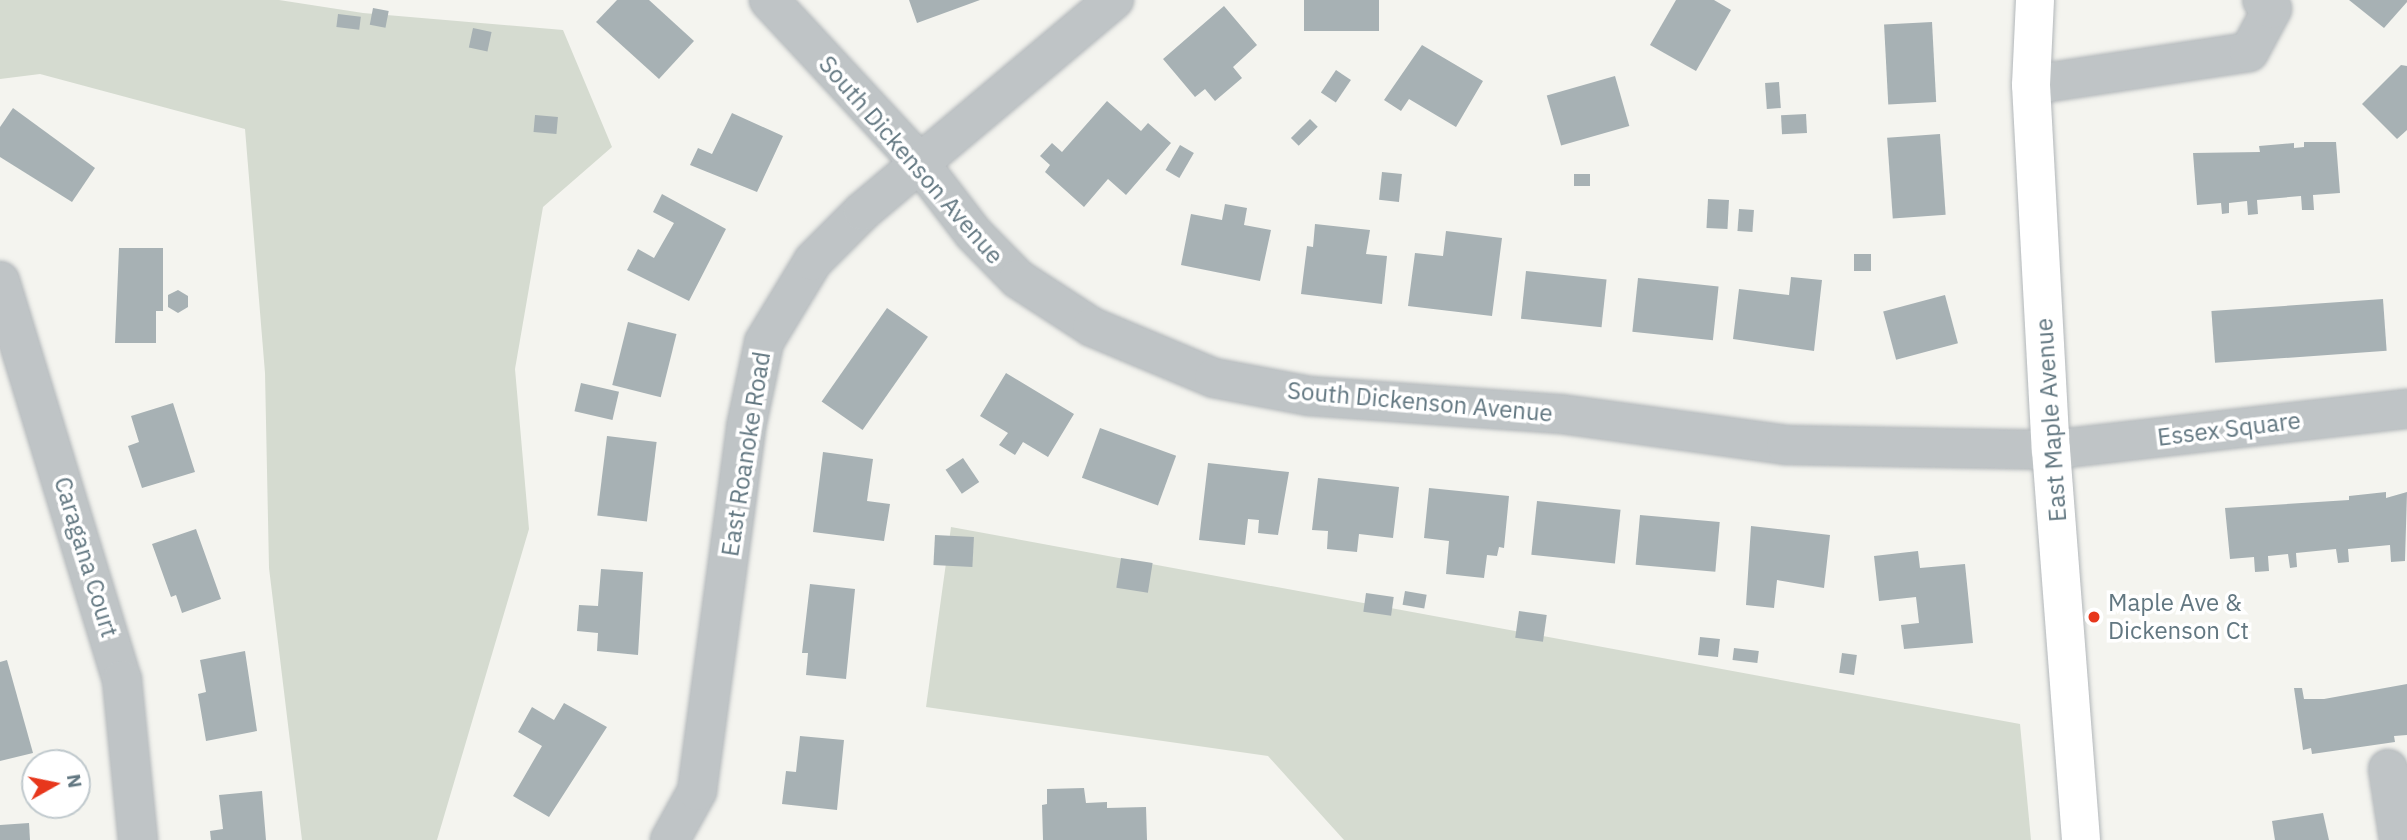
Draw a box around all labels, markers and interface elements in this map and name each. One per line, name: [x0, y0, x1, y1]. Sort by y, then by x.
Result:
street label: South Dickenson Avenue: [813, 50, 1009, 270]
street label: East Maple Avenue: [2030, 317, 2072, 523]
street label: East Roanoke Road: [716, 350, 776, 558]
street label: South Dickenson Avenue: [1286, 376, 1554, 428]
street label: Essex Square: [2156, 406, 2302, 452]
street label: Caragana Court: [48, 473, 124, 641]
place label: Maple Ave & Dickenson Ct: [2108, 589, 2249, 645]
marker: Maple Ave & Dickenson Ct: [2086, 609, 2102, 625]
north arrow: [21, 749, 91, 819]
text: N: [62, 772, 88, 790]

